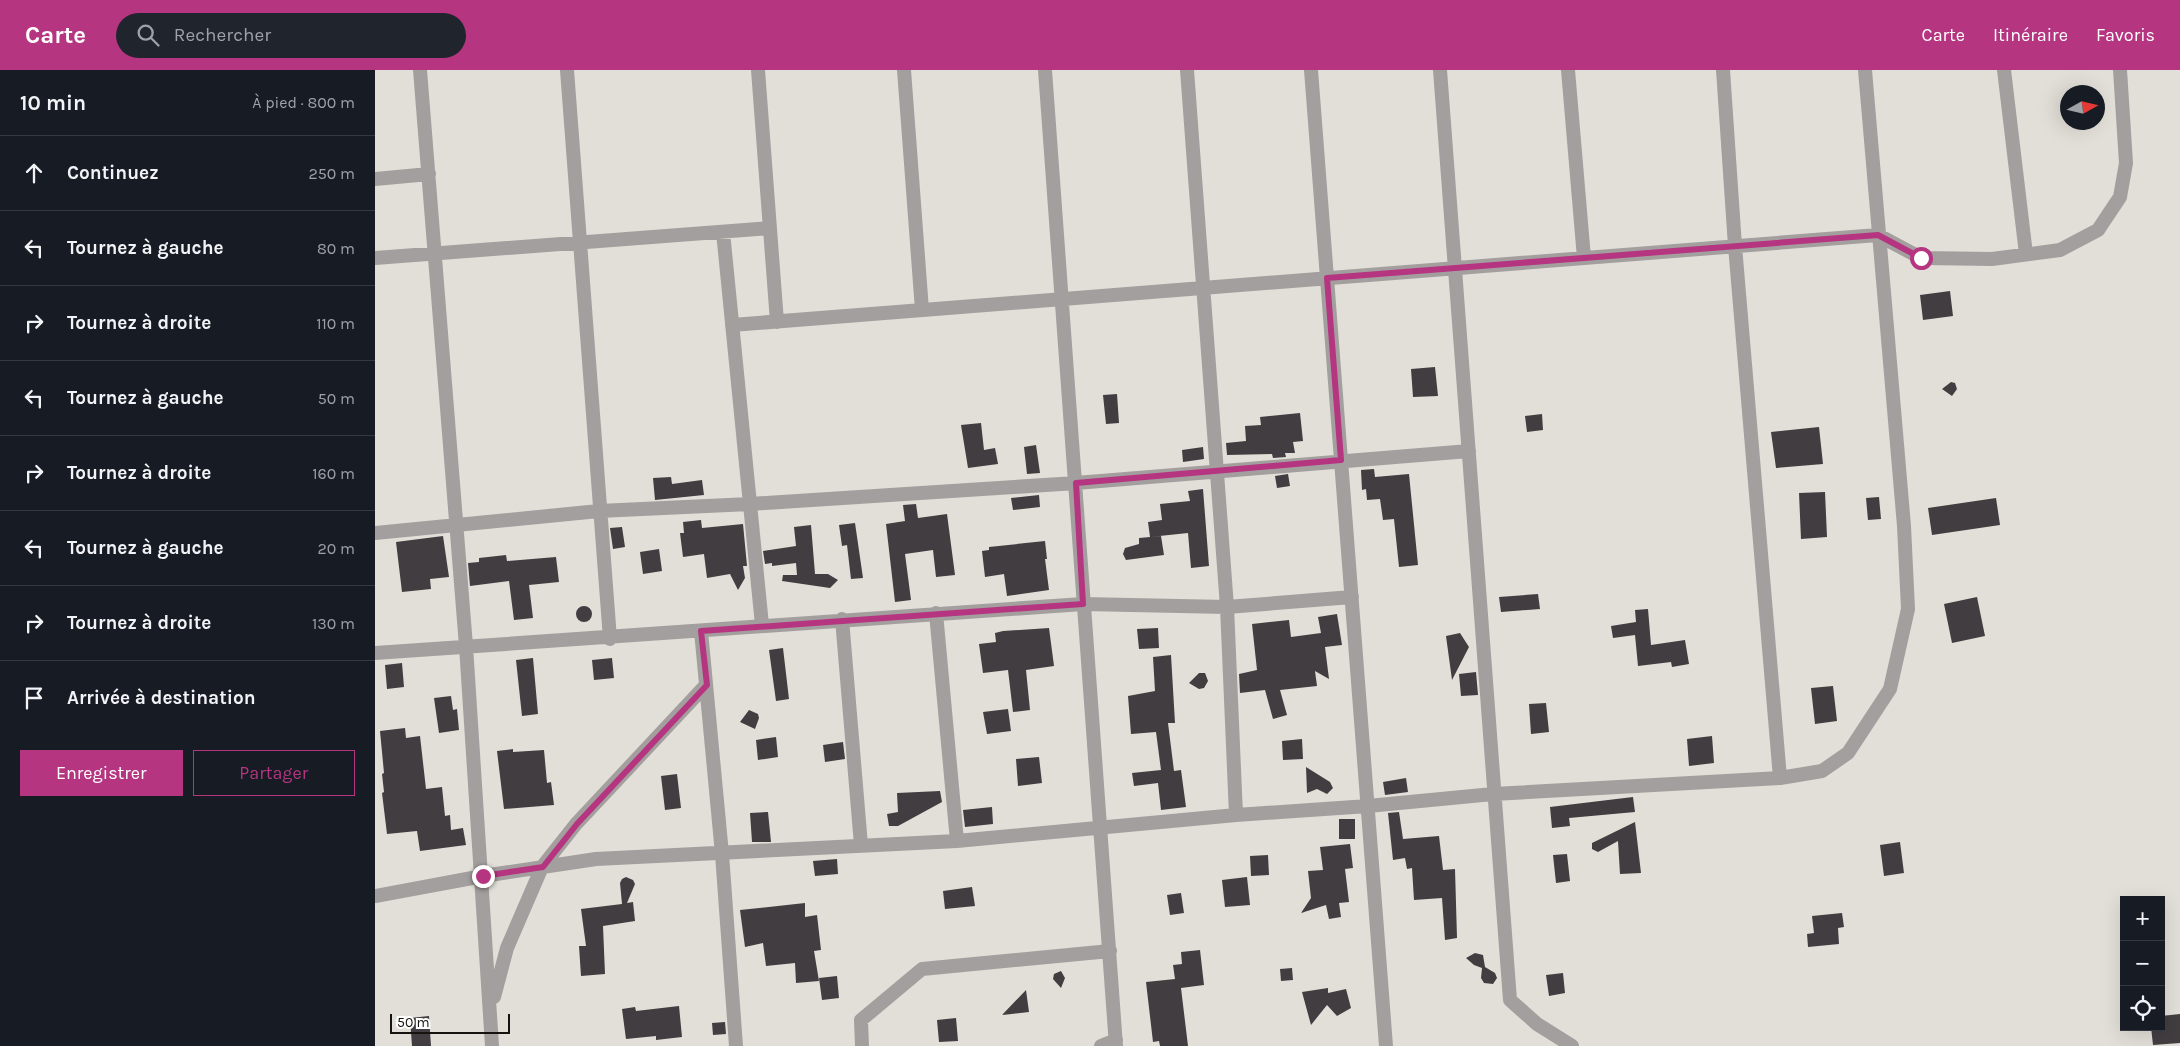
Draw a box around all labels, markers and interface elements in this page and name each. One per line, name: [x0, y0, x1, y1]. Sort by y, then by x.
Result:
search box: [116, 13, 466, 58]
text: Carte: [25, 21, 86, 49]
icon: search: [134, 21, 162, 49]
text: Rechercher: [174, 24, 271, 46]
text: Carte: [1922, 24, 1965, 46]
text: Itinéraire: [1993, 24, 2068, 46]
text: Favoris: [2096, 24, 2155, 46]
north arrow: [2060, 85, 2105, 130]
text: 10 min: [20, 91, 86, 115]
text: À pied · 800 m: [252, 93, 355, 112]
icon: ahead: [20, 159, 48, 187]
text: Continuez: [67, 162, 159, 184]
text: 250 m: [308, 164, 355, 183]
icon: left: [20, 234, 48, 262]
text: Tournez à gauche: [67, 237, 224, 259]
text: 80 m: [317, 239, 355, 258]
route start: [1910, 247, 1933, 270]
icon: right: [20, 309, 48, 337]
text: Tournez à droite: [67, 312, 211, 334]
text: 110 m: [316, 314, 355, 333]
icon: left: [20, 384, 48, 412]
text: Tournez à gauche: [67, 387, 224, 409]
text: 50 m: [318, 389, 355, 408]
icon: right: [20, 459, 48, 487]
text: Tournez à droite: [67, 462, 211, 484]
text: 160 m: [312, 464, 355, 483]
icon: left: [20, 534, 48, 562]
text: Tournez à gauche: [67, 537, 224, 559]
text: 20 m: [317, 539, 355, 558]
icon: right: [20, 609, 48, 637]
text: Tournez à droite: [67, 612, 211, 634]
text: 130 m: [312, 614, 355, 633]
icon: arrive: [20, 684, 48, 712]
text: Arrivée à destination: [67, 687, 256, 709]
button: Enregistrer: [20, 750, 183, 796]
button: Partager: [193, 750, 355, 796]
route end: [472, 865, 495, 888]
map controls: [2120, 896, 2165, 1031]
button: +: [2120, 896, 2165, 941]
button: −: [2120, 941, 2165, 986]
button: locate: [2120, 986, 2165, 1031]
scale bar: [390, 1011, 510, 1034]
text: 50 m: [397, 1014, 430, 1031]

